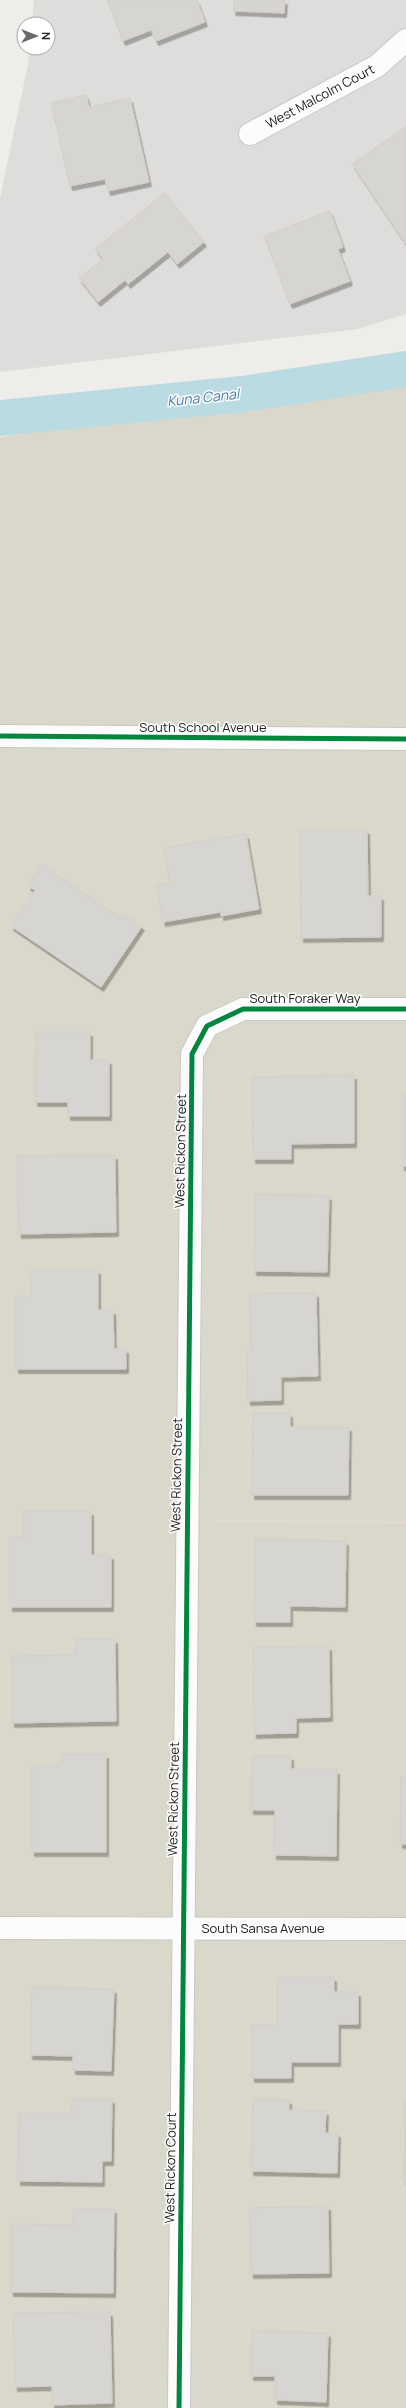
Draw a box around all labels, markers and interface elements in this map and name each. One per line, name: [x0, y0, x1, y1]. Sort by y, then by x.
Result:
north arrow: [16, 16, 56, 56]
text: N: [39, 32, 54, 40]
street label: West Malcolm Court: [262, 60, 378, 132]
water label: Kuna Canal: [166, 384, 242, 410]
street label: South School Avenue: [139, 718, 267, 736]
street label: South Foraker Way: [249, 989, 361, 1007]
street label: West Rickon Street: [170, 1094, 190, 1208]
street label: West Rickon Street: [166, 1418, 186, 1532]
street label: West Rickon Street: [163, 1742, 183, 1856]
street label: South Sansa Avenue: [201, 1919, 325, 1937]
street label: West Rickon Court: [160, 2112, 180, 2224]

